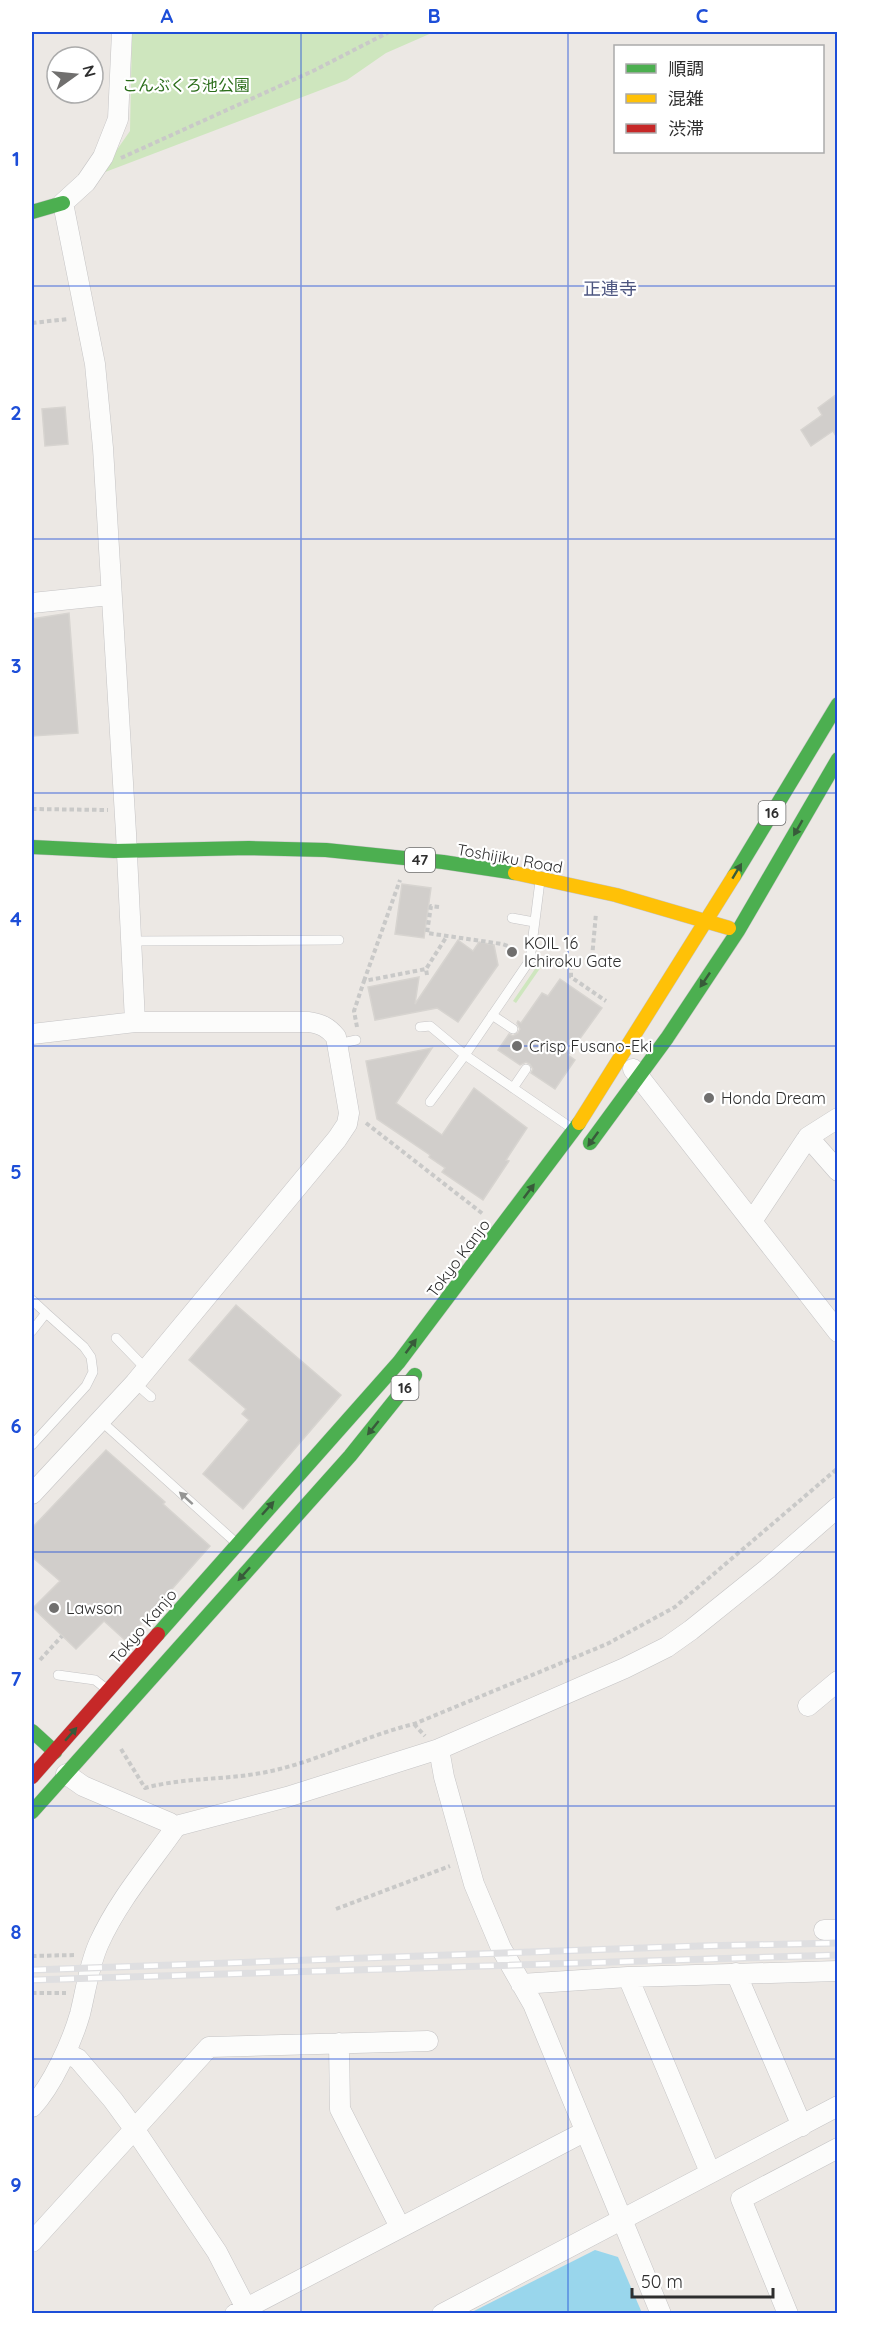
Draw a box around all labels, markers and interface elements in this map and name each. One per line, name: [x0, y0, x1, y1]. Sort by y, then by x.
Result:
text: A: [161, 3, 174, 28]
text: B: [427, 3, 441, 28]
text: C: [696, 3, 709, 28]
north arrow: [45, 45, 105, 105]
legend: [614, 45, 824, 153]
text: 順調: [668, 57, 704, 80]
text: N: [78, 63, 101, 79]
park label: こんぶくろ池公園: [122, 75, 250, 95]
text: 混雑: [668, 87, 704, 110]
text: 渋滞: [668, 117, 704, 140]
text: 1: [12, 146, 20, 171]
district label: 正連寺: [583, 277, 637, 300]
text: 2: [10, 400, 22, 425]
text: 3: [11, 653, 21, 678]
road number: 16: [758, 801, 786, 825]
one-way arrow: [793, 820, 804, 836]
street label: Toshijiku Road: [456, 839, 564, 877]
road number: 47: [405, 848, 435, 872]
one-way arrow: [731, 863, 742, 879]
text: 4: [10, 906, 22, 931]
place label: KOIL 16 Ichiroku Gate: [524, 933, 622, 971]
marker: KOIL 16 Ichiroku Gate: [505, 945, 519, 959]
one-way arrow: [700, 971, 711, 988]
place label: Crisp Fusano-Eki: [529, 1036, 652, 1056]
marker: Crisp Fusano-Eki: [510, 1039, 524, 1053]
place label: Honda Dream: [721, 1088, 826, 1108]
marker: Honda Dream: [702, 1091, 716, 1105]
one-way arrow: [587, 1131, 599, 1147]
text: 5: [10, 1159, 22, 1184]
one-way arrow: [523, 1183, 535, 1198]
street label: Tokyo Kanjo: [422, 1215, 494, 1301]
one-way arrow: [405, 1338, 418, 1354]
road number: 16: [392, 1376, 418, 1400]
text: 6: [10, 1413, 22, 1438]
one-way arrow: [367, 1420, 380, 1435]
one-way arrow: [179, 1492, 194, 1505]
one-way arrow: [261, 1501, 274, 1516]
one-way arrow: [238, 1566, 251, 1581]
street label: Tokyo Kanjo: [105, 1584, 181, 1668]
place label: Lawson: [66, 1598, 122, 1618]
marker: Lawson: [47, 1601, 61, 1615]
text: 7: [11, 1666, 22, 1691]
one-way arrow: [64, 1726, 78, 1741]
text: 8: [11, 1919, 22, 1944]
text: 9: [10, 2172, 22, 2197]
scale bar: [632, 2261, 773, 2299]
text: 50 m: [641, 2270, 683, 2293]

